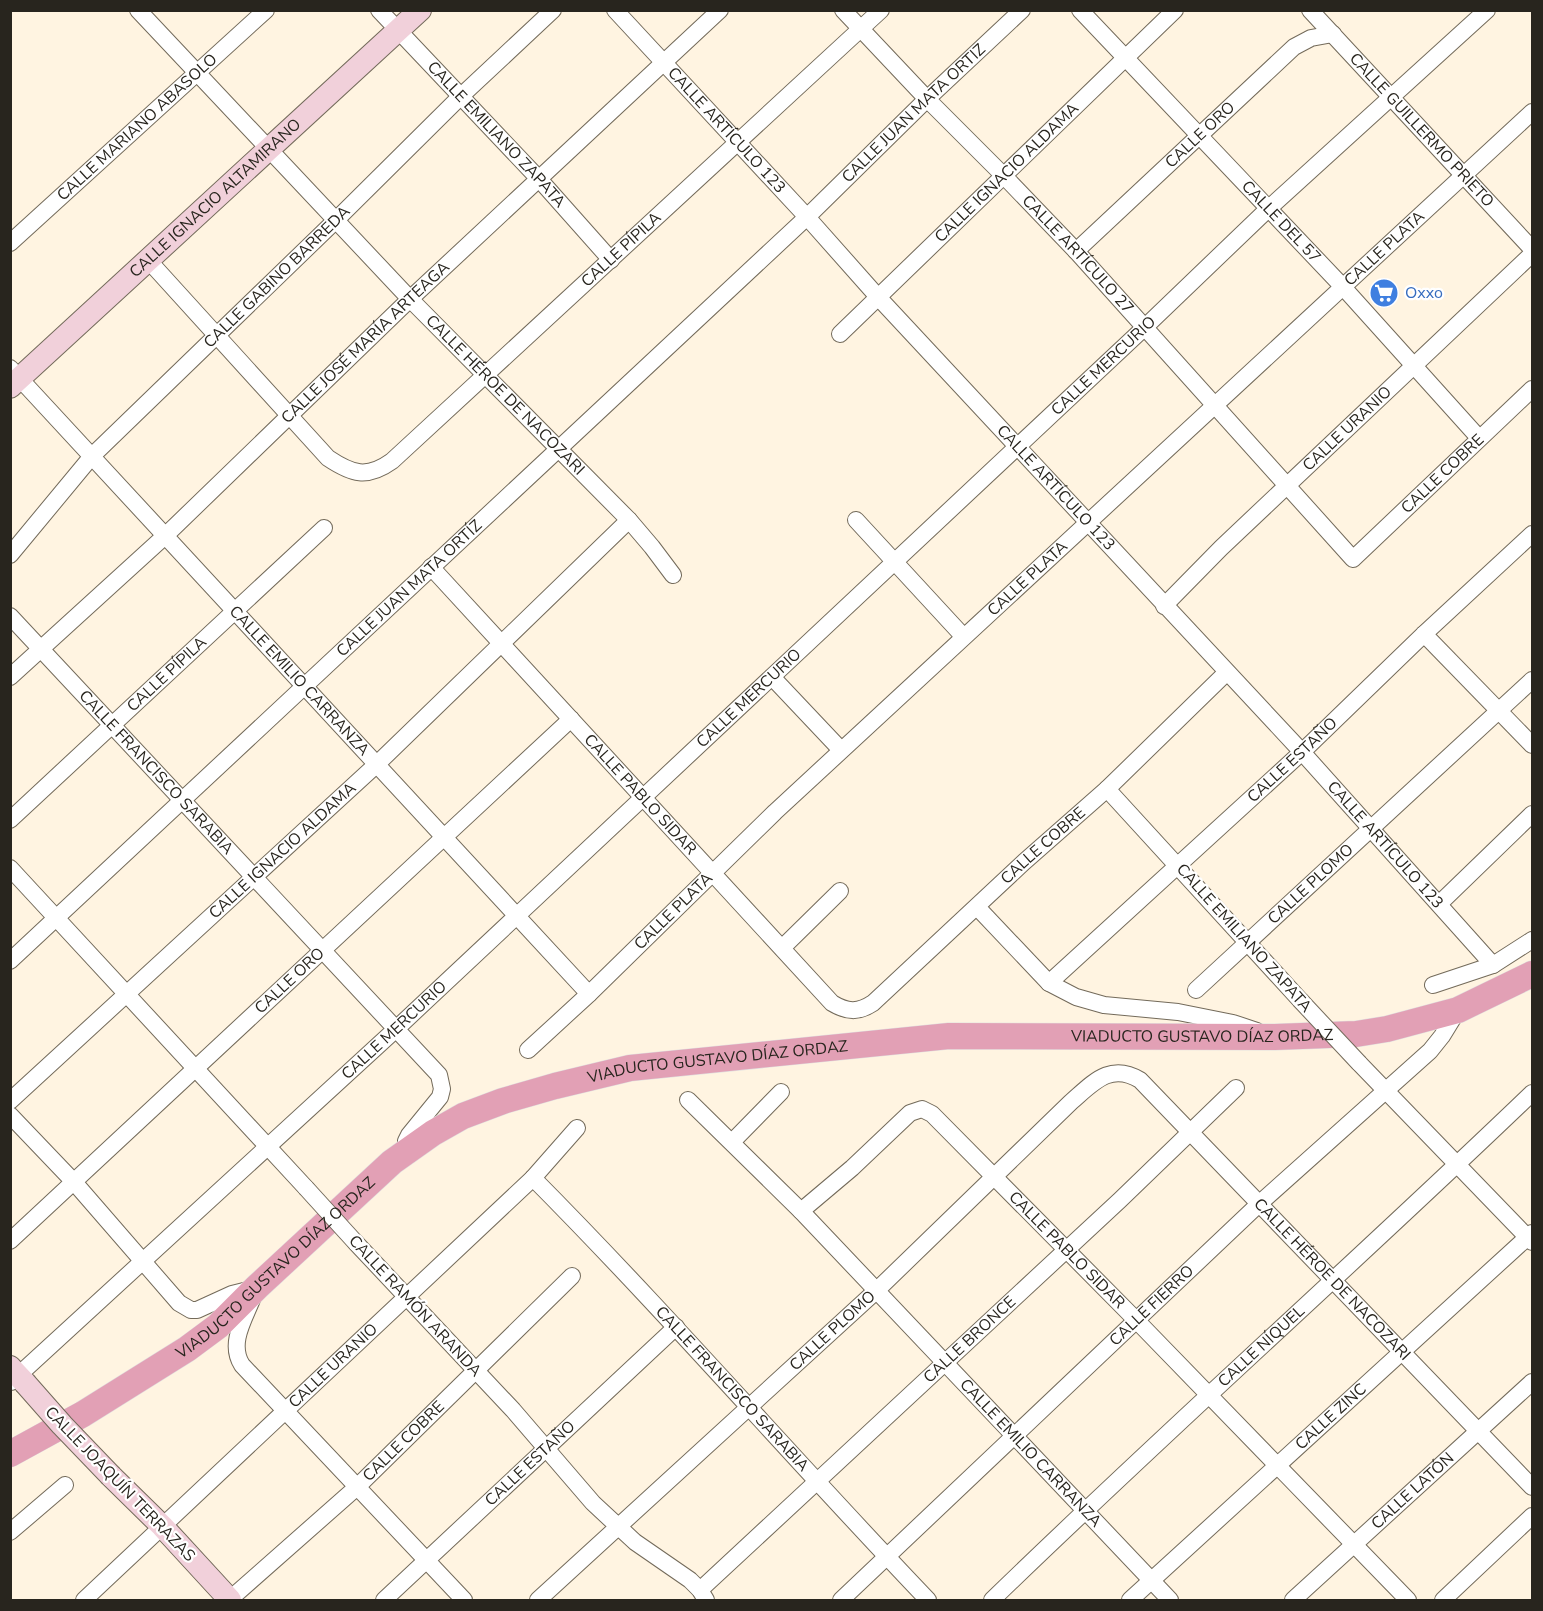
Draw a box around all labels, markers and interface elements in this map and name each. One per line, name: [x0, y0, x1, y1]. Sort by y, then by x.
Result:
street label: CALLE JUAN MATA ORTIZ: [837, 38, 991, 188]
street label: CALLE GUILLERMO PRIETO: [1344, 48, 1499, 212]
street label: CALLE MARIANO ABASOLO: [52, 49, 222, 206]
street label: CALLE EMILIANO ZAPATA: [422, 56, 571, 213]
street label: CALLE ARTÍCULO 123: [662, 62, 791, 198]
street label: CALLE ORO: [1160, 97, 1240, 173]
street label: CALLE IGNACIO ALDAMA: [930, 98, 1084, 248]
street label: CALLE IGNACIO ALTAMIRANO: [125, 114, 306, 283]
street label: CALLE DEL 57: [1236, 176, 1326, 268]
street label: CALLE ARTÍCULO 27: [1017, 190, 1139, 319]
street label: CALLE GABINO BARREDA: [199, 201, 355, 353]
street label: CALLE PLATA: [1339, 206, 1430, 291]
street label: CALLE PÍPILA: [576, 207, 666, 292]
street label: CALLE JOSÉ MARÍA ARTEAGA: [277, 256, 455, 429]
supermarket icon: Oxxo: [1368, 277, 1400, 309]
place label: Oxxo: [1405, 282, 1443, 304]
street label: CALLE HÉROE DE NACOZARI: [421, 310, 590, 480]
street label: CALLE MERCURIO: [1046, 311, 1161, 421]
street label: CALLE URANIO: [1298, 381, 1397, 476]
street label: CALLE ARTÍCULO 123: [992, 420, 1120, 555]
street label: CALLE COBRE: [1396, 429, 1489, 519]
street label: CALLE JUAN MATA ORTÍZ: [332, 515, 487, 662]
street label: CALLE PLATA: [983, 536, 1073, 621]
street label: CALLE EMILIO CARRANZA: [224, 601, 375, 761]
street label: CALLE PÍPILA: [122, 631, 212, 717]
street label: CALLE MERCURIO: [692, 644, 806, 753]
street label: CALLE FRANCISCO SARABIA: [74, 685, 239, 860]
street label: CALLE ESTAÑO: [1242, 713, 1342, 808]
street label: CALLE PABLO SIDAR: [579, 729, 702, 860]
street label: CALLE ARTÍCULO 123: [1322, 776, 1448, 914]
street label: CALLE IGNACIO ALDAMA: [204, 777, 361, 924]
street label: CALLE COBRE: [996, 802, 1090, 889]
street label: CALLE PLOMO: [1263, 839, 1358, 929]
street label: CALLE EMILIANO ZAPATA: [1171, 859, 1317, 1017]
street label: CALLE PLATA: [629, 868, 718, 955]
street label: CALLE ORO: [250, 943, 329, 1019]
street label: CALLE MERCURIO: [337, 976, 452, 1085]
street label: VIADUCTO GUSTAVO DÍAZ ORDAZ: [1070, 1024, 1334, 1048]
street label: VIADUCTO GUSTAVO DÍAZ ORDAZ: [584, 1035, 849, 1089]
street label: VIADUCTO GUSTAVO DÍAZ ORDAZ: [171, 1172, 380, 1365]
street label: CALLE PABLO SIDAR: [1004, 1187, 1130, 1314]
street label: CALLE HÉROE DE NACOZARI: [1249, 1193, 1415, 1365]
street label: CALLE RAMÓN ARANDA: [343, 1230, 487, 1382]
street label: CALLE FIERRO: [1105, 1260, 1199, 1351]
street label: CALLE PLOMO: [785, 1286, 880, 1376]
street label: CALLE BRONCE: [919, 1291, 1021, 1388]
street label: CALLE NÍQUEL: [1213, 1300, 1310, 1392]
street label: CALLE FRANCISCO SARABIA: [650, 1301, 814, 1477]
street label: CALLE URANIO: [284, 1318, 383, 1413]
street label: CALLE EMILIO CARRANZA: [955, 1374, 1107, 1532]
street label: CALLE ZINC: [1291, 1378, 1371, 1455]
street label: CALLE COBRE: [358, 1396, 449, 1486]
street label: CALLE JOAQUÍN TERRAZAS: [40, 1402, 200, 1567]
street label: CALLE ESTAÑO: [480, 1416, 580, 1511]
street label: CALLE LATÓN: [1367, 1447, 1459, 1534]

